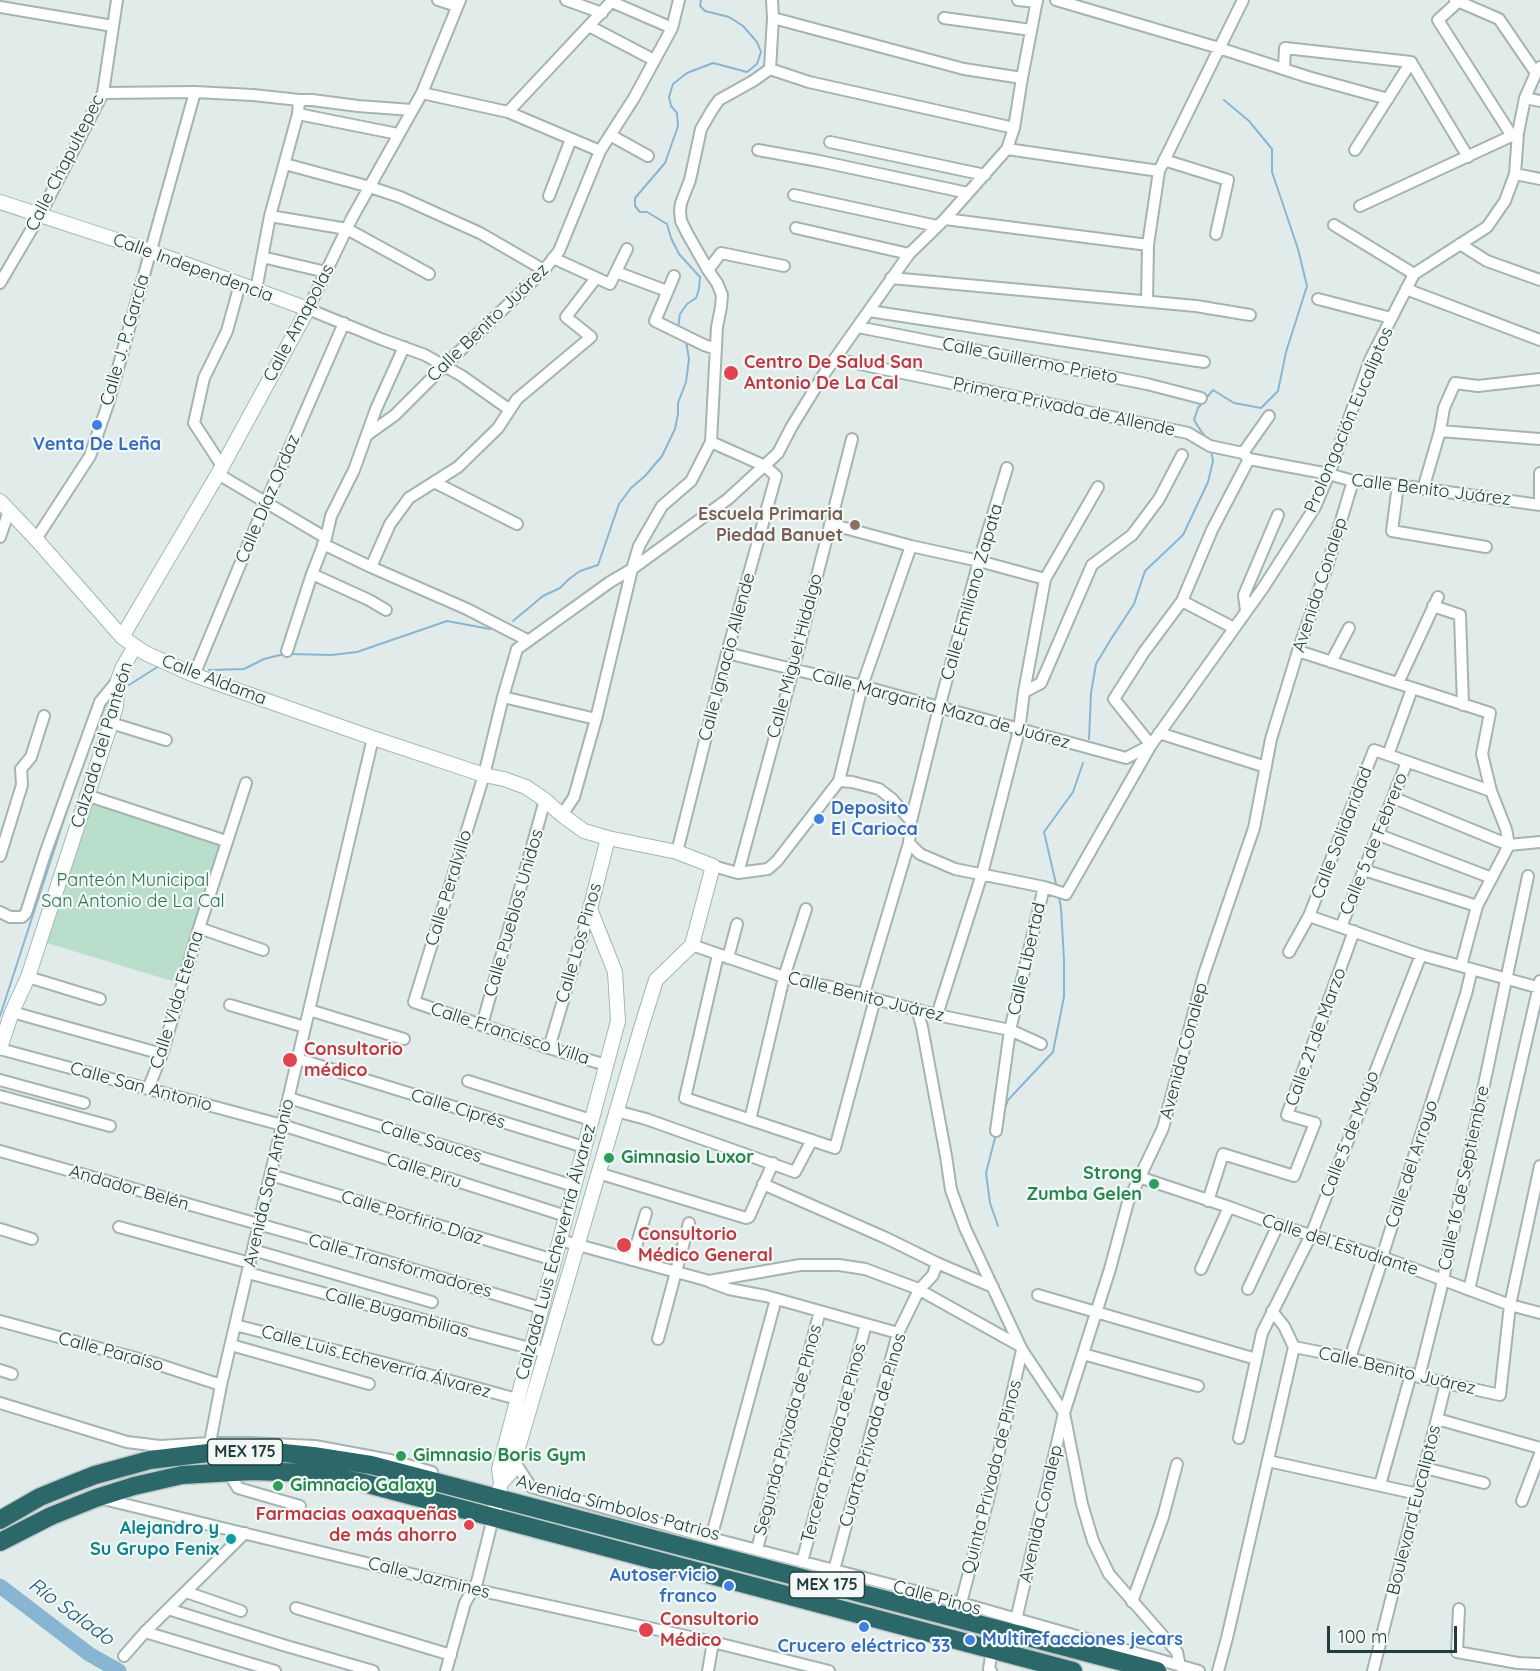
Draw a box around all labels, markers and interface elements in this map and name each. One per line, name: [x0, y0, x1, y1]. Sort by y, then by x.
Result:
street label: Calle Chapultepec: [21, 91, 109, 235]
street label: Calle Independencia: [110, 229, 276, 307]
street label: Calle Benito Juárez: [423, 259, 553, 387]
street label: Calle Amapolas: [259, 261, 339, 385]
street label: Calle J. P. García: [96, 272, 154, 408]
street label: Prolongación Eucaliptos: [1300, 324, 1398, 516]
street label: Calle Guillermo Prieto: [940, 333, 1120, 389]
place label: Centro De Salud San Antonio De La Cal: [744, 352, 923, 394]
marker: Centro De Salud San Antonio De La Cal: [722, 364, 740, 382]
street label: Primera Privada de Allende: [951, 373, 1177, 441]
marker: Venta De Leña: [90, 418, 104, 432]
street label: Calle Díaz Ordaz: [231, 431, 305, 567]
place label: Venta De Leña: [33, 434, 161, 456]
street label: Calle Benito Juárez: [1350, 469, 1512, 511]
street label: Calle Emiliano Zapata: [936, 501, 1008, 683]
place label: Escuela Primaria Piedad Banuet: [698, 504, 843, 546]
street label: Avenida Conalep: [1288, 515, 1352, 655]
marker: Escuela Primaria Piedad Banuet: [848, 518, 862, 532]
street label: Calle Ignacio Allende: [694, 571, 760, 743]
street label: Calle Miguel Hidalgo: [763, 571, 827, 741]
street label: Calle Aldama: [159, 650, 269, 710]
street label: Calzada del Panteón: [66, 659, 138, 831]
street label: Calle Margarita Maza de Juárez: [810, 664, 1072, 754]
street label: Calle Solidaridad: [1307, 764, 1377, 902]
street label: Calle 5 de Febrero: [1336, 770, 1412, 918]
place label: Deposito El Carioca: [831, 798, 918, 840]
marker: Deposito El Carioca: [812, 812, 826, 826]
street label: Calle Peralvillo: [421, 827, 477, 949]
street label: Calle Pueblos Unidos: [480, 827, 548, 999]
park label: Panteón Municipal San Antonio de La Cal: [41, 870, 225, 912]
street label: Calle Los Pinos: [552, 880, 606, 1006]
street label: Calle Libertad: [1004, 900, 1050, 1018]
street label: Calle Vida Eterna: [146, 928, 208, 1072]
street label: Calle 21 de Marzo: [1281, 965, 1351, 1109]
street label: Calle Benito Juárez: [786, 967, 946, 1027]
street label: Avenida Conalep: [1155, 980, 1213, 1122]
street label: Calle Francisco Villa: [428, 998, 592, 1070]
place label: Consultorio médico: [304, 1039, 403, 1082]
marker: Consultorio médico: [281, 1051, 299, 1069]
street label: Calle San Antonio: [68, 1058, 214, 1116]
street label: Calle 5 de Mayo: [1316, 1068, 1384, 1200]
street label: Calle Ciprés: [408, 1084, 508, 1134]
street label: Calle 16 de Septiembre: [1434, 1084, 1494, 1272]
street label: Avenida San Antonio: [239, 1097, 299, 1269]
street label: Calle del Arroyo: [1381, 1097, 1443, 1231]
street label: Calle Sauces: [378, 1116, 484, 1168]
street label: Calzada Luis Echeverría Álvarez: [511, 1122, 601, 1382]
place label: Gimnasio Luxor: [621, 1147, 754, 1169]
street label: Calle Piru: [384, 1149, 464, 1193]
marker: Gimnasio Luxor: [602, 1151, 616, 1165]
street label: Andador Belén: [66, 1161, 192, 1215]
place label: Strong Zumba Gelen: [1026, 1163, 1142, 1206]
marker: Strong Zumba Gelen: [1147, 1177, 1161, 1191]
street label: Calle Porfirio Díaz: [338, 1186, 486, 1250]
street label: Calle del Estudiante: [1259, 1210, 1421, 1280]
place label: Consultorio Médico General: [638, 1224, 773, 1266]
street label: Calle Transformadores: [306, 1229, 494, 1303]
marker: Consultorio Médico General: [615, 1236, 633, 1254]
street label: Calle Bugambilias: [323, 1283, 471, 1343]
street label: Calle Luis Echeverría Álvarez: [259, 1321, 493, 1403]
street label: Segunda Privada de Pinos: [749, 1322, 827, 1538]
street label: Calle Paraíso: [56, 1328, 166, 1376]
street label: Cuarta Privada de Pinos: [835, 1331, 911, 1529]
street label: Tercera Privada de Pinos: [797, 1341, 871, 1545]
street label: Calle Benito Juárez: [1316, 1342, 1478, 1400]
street label: Quinta Privada de Pinos: [957, 1378, 1027, 1576]
street label: Boulevard Eucaliptos: [1382, 1423, 1446, 1597]
road number: MEX 175: [208, 1439, 282, 1465]
street label: Avenida Conalep: [1015, 1443, 1067, 1585]
place label: Gimnasio Boris Gym: [413, 1445, 586, 1467]
marker: Gimnasio Boris Gym: [394, 1449, 408, 1463]
street label: Avenida Símbolos Patrios: [514, 1470, 722, 1546]
place label: Gimnacio Galaxy: [290, 1475, 435, 1497]
marker: Gimnacio Galaxy: [271, 1479, 285, 1493]
place label: Farmacias oaxaqueñas de más ahorro: [256, 1504, 457, 1546]
place label: Alejandro y Su Grupo Fenix: [90, 1518, 219, 1561]
marker: Farmacias oaxaqueñas de más ahorro: [462, 1518, 476, 1532]
marker: Alejandro y Su Grupo Fenix: [224, 1532, 238, 1546]
street label: Calle Jazmines: [366, 1552, 492, 1604]
place label: Autoservicio franco: [609, 1565, 717, 1608]
road number: MEX 175: [790, 1572, 864, 1598]
water label: Río Salado: [24, 1573, 118, 1651]
street label: Calle Pinos: [891, 1576, 983, 1620]
marker: Autoservicio franco: [722, 1579, 736, 1593]
place label: Consultorio Médico: [660, 1609, 759, 1652]
scale bar: [1330, 1614, 1460, 1652]
marker: Crucero eléctrico 33: [857, 1620, 871, 1634]
marker: Consultorio Médico: [637, 1621, 655, 1639]
text: 100 m: [1338, 1625, 1387, 1648]
place label: Multirefacciones jecars: [982, 1629, 1183, 1651]
marker: Multirefacciones jecars: [963, 1633, 977, 1647]
place label: Crucero eléctrico 33: [778, 1636, 950, 1658]

